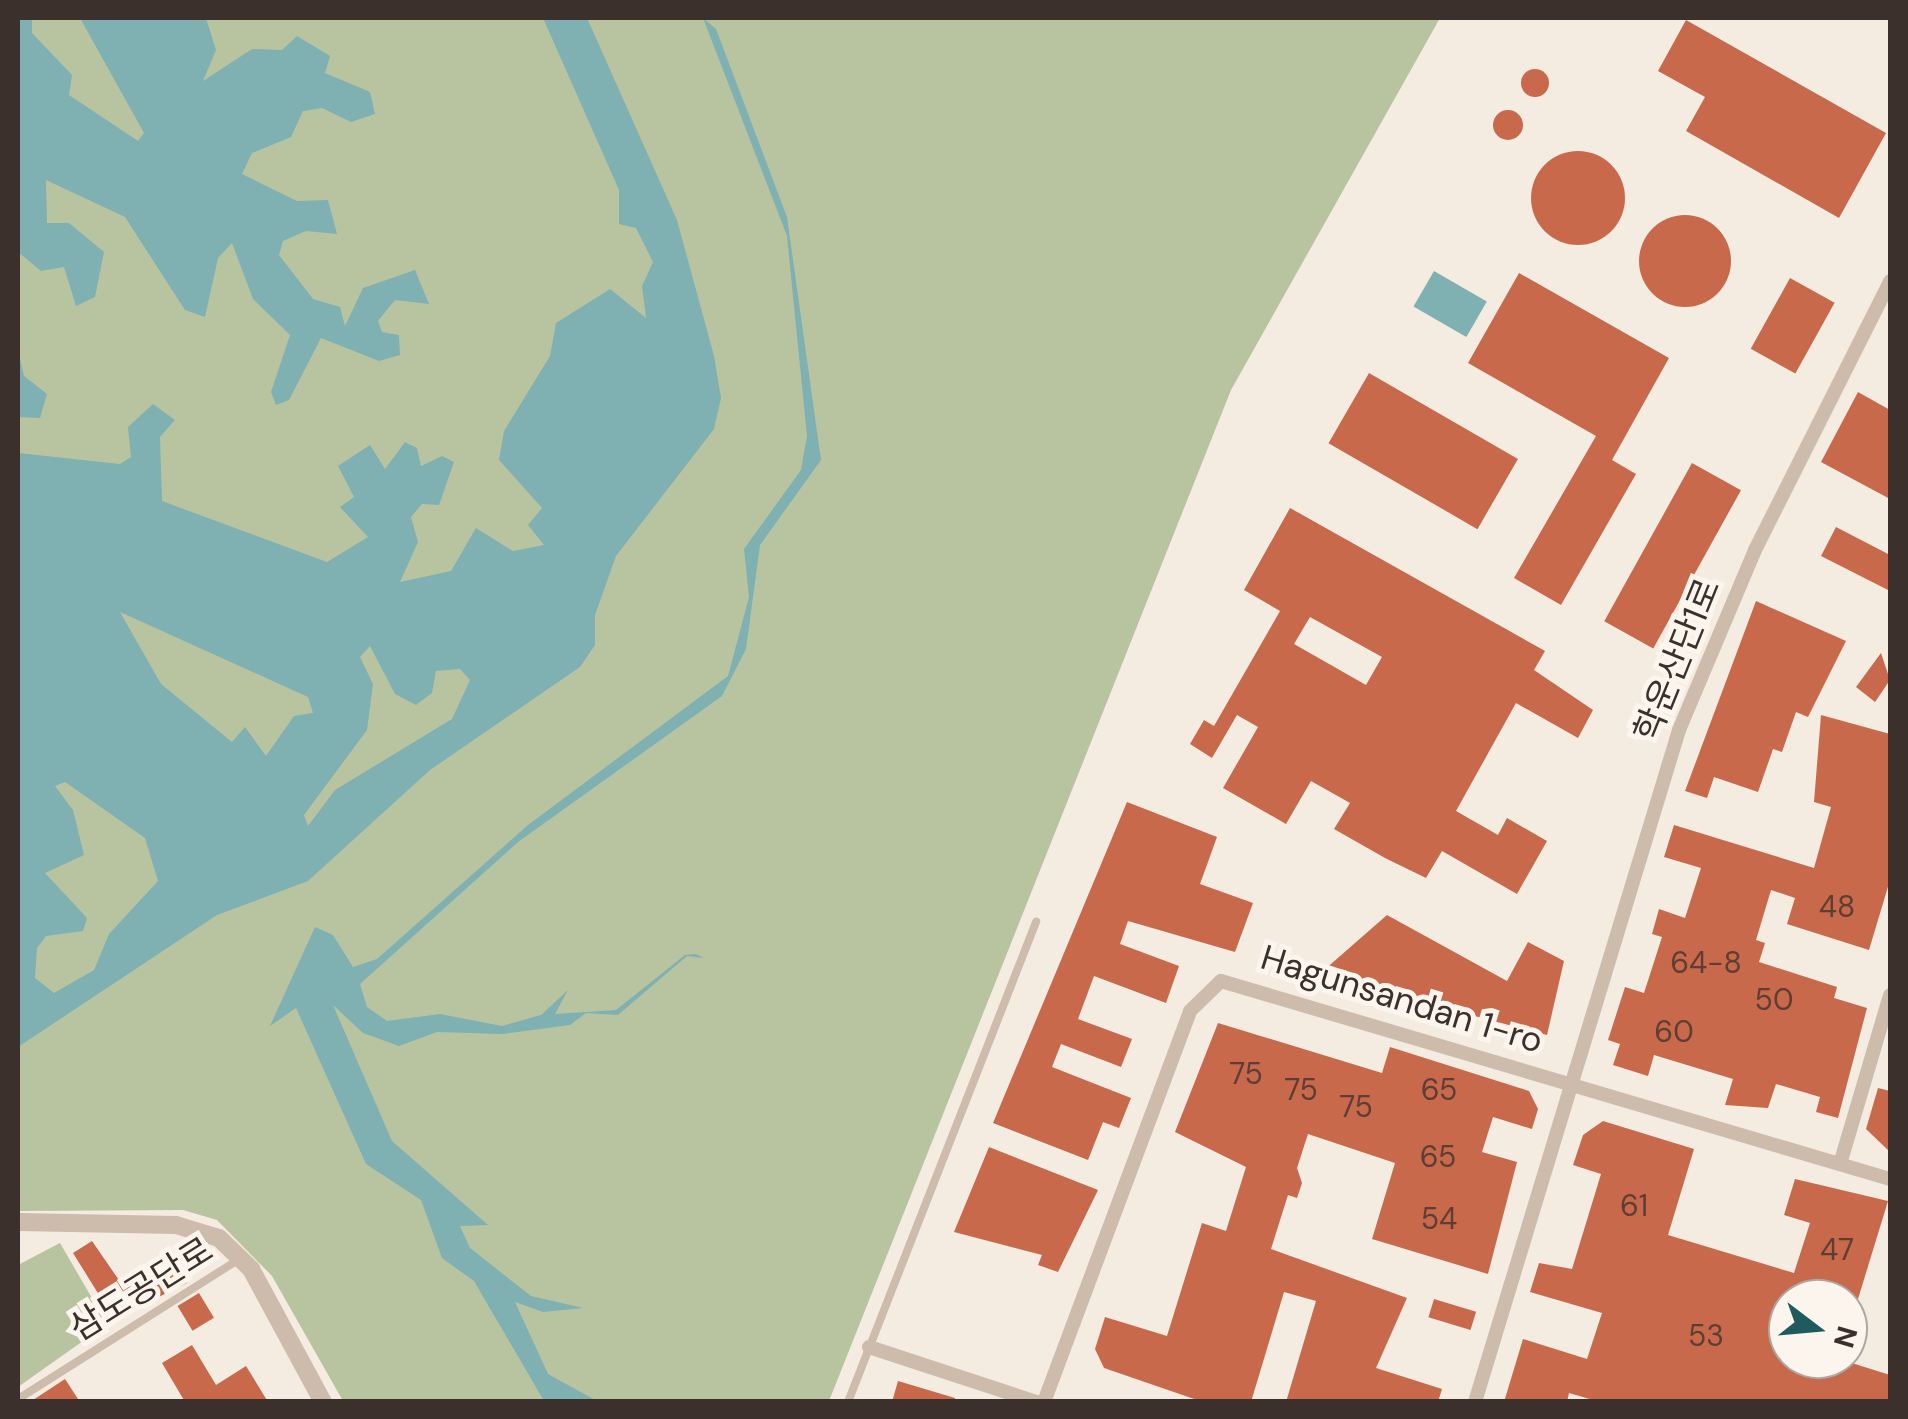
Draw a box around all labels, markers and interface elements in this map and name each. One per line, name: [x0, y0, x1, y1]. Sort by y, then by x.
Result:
street label: 학운산단1로: [1625, 572, 1729, 748]
house number: 48: [1819, 889, 1855, 925]
street label: Hagunsandan 1-ro: [1256, 936, 1548, 1062]
house number: 64-8: [1670, 945, 1742, 981]
house number: 50: [1755, 982, 1793, 1018]
house number: 60: [1654, 1014, 1694, 1050]
house number: 75: [1229, 1056, 1263, 1092]
house number: 75: [1284, 1072, 1318, 1108]
house number: 65: [1421, 1072, 1457, 1108]
house number: 75: [1339, 1089, 1373, 1125]
house number: 65: [1420, 1139, 1456, 1175]
house number: 61: [1620, 1188, 1648, 1224]
house number: 54: [1421, 1201, 1457, 1237]
street label: 삼도공단로: [62, 1229, 220, 1349]
house number: 47: [1820, 1232, 1854, 1268]
north arrow: [1768, 1279, 1868, 1379]
house number: 53: [1688, 1318, 1724, 1354]
text: N: [1825, 1322, 1866, 1352]

